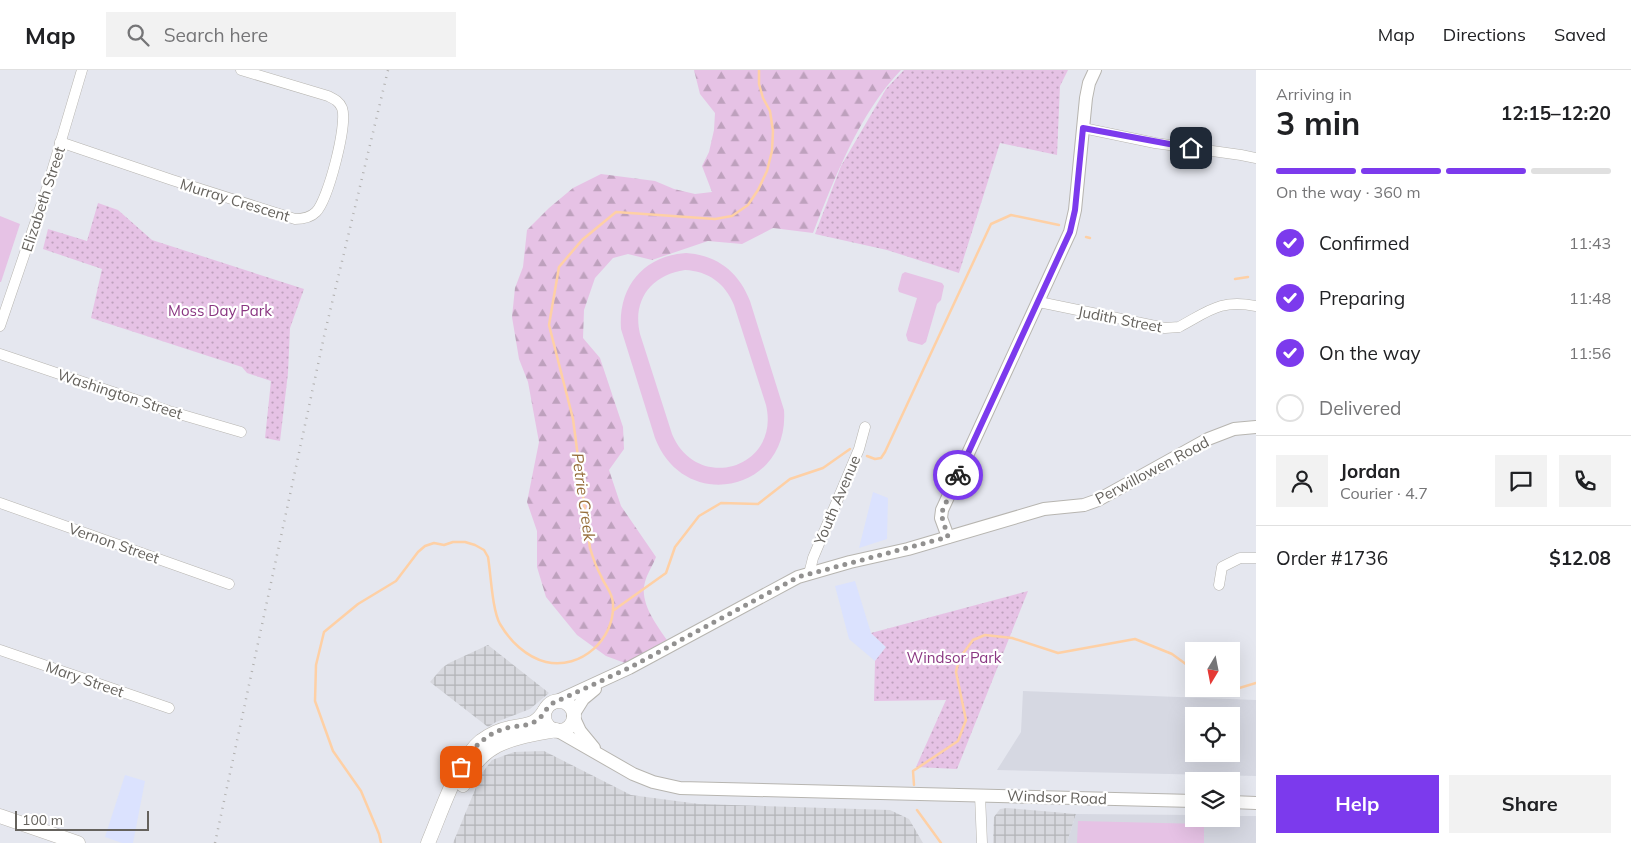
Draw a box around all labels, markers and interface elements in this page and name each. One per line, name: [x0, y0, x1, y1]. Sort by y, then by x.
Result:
search box: [106, 12, 456, 57]
text: Map: [25, 20, 76, 50]
icon: search: [124, 21, 152, 49]
text: Search here: [164, 23, 268, 47]
text: Map: [1378, 23, 1415, 46]
text: Directions: [1443, 23, 1526, 46]
text: Saved: [1554, 23, 1606, 46]
text: Arriving in: [1276, 84, 1352, 104]
text: 12:15–12:20: [1501, 101, 1611, 125]
text: 3 min: [1276, 103, 1360, 143]
pin: [1170, 127, 1212, 169]
icon: home: [1177, 134, 1205, 162]
street label: Elizabeth Street: [17, 144, 69, 254]
street label: Murray Crescent: [178, 174, 292, 226]
text: On the way · 360 m: [1276, 182, 1421, 202]
icon: check: [1276, 229, 1304, 257]
text: Confirmed: [1319, 231, 1410, 255]
text: 11:43: [1569, 233, 1611, 253]
icon: check: [1276, 284, 1304, 312]
text: Preparing: [1319, 286, 1405, 310]
text: 11:48: [1569, 288, 1611, 308]
park label: Moss Day Park: [168, 301, 272, 320]
street label: Judith Street: [1076, 302, 1164, 336]
icon: check: [1276, 339, 1304, 367]
text: On the way: [1319, 341, 1421, 365]
text: 11:56: [1569, 343, 1611, 363]
street label: Washington Street: [55, 365, 185, 423]
text: Delivered: [1319, 396, 1401, 420]
street label: Perwillowen Road: [1092, 432, 1212, 508]
courier: [933, 450, 983, 500]
water label: Petrie Creek: [568, 451, 600, 543]
street label: Youth Avenue: [809, 452, 864, 549]
button: person: [1276, 455, 1328, 507]
button: chat: [1495, 455, 1547, 507]
button: phone: [1559, 455, 1611, 507]
text: Jordan: [1340, 459, 1400, 483]
icon: bike: [944, 461, 972, 489]
text: Courier · 4.7: [1340, 483, 1428, 503]
street label: Vernon Street: [66, 519, 162, 567]
text: Order #1736: [1276, 546, 1388, 570]
text: $12.08: [1549, 546, 1611, 570]
north arrow: [1185, 642, 1240, 698]
map controls: [1185, 642, 1240, 827]
park label: Windsor Park: [907, 648, 1002, 667]
street label: Mary Street: [44, 657, 126, 701]
button: locate: [1185, 707, 1240, 762]
pin: [440, 746, 482, 788]
icon: bag: [447, 753, 475, 781]
button: layers: [1185, 772, 1240, 827]
button: Help: [1276, 775, 1439, 833]
button: Share: [1449, 775, 1611, 833]
street label: Windsor Road: [1007, 786, 1107, 808]
scale bar: [15, 808, 149, 831]
text: 100 m: [22, 811, 63, 829]

